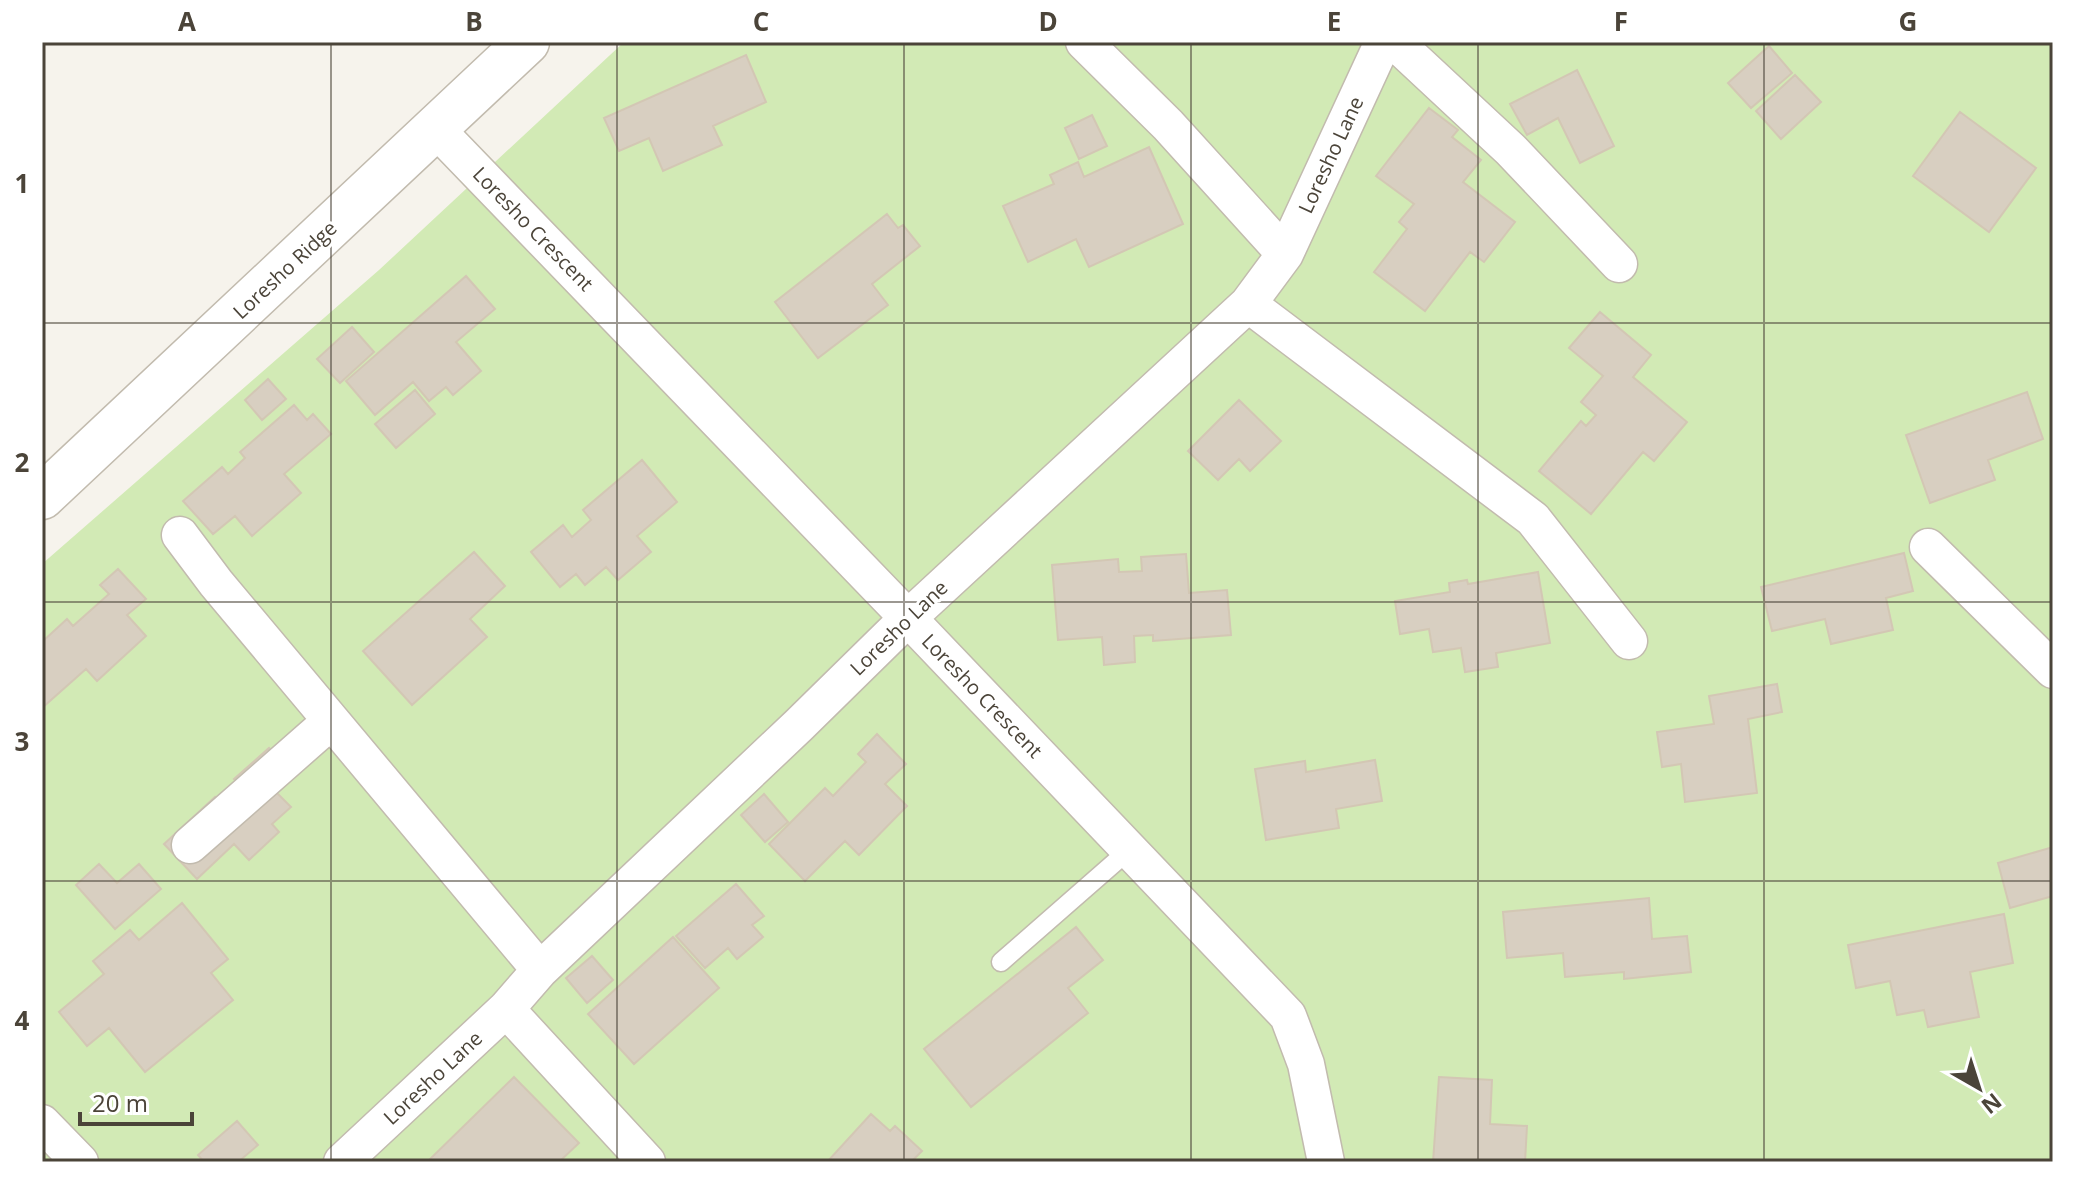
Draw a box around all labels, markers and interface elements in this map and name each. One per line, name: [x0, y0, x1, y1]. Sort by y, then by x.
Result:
text: A: [178, 3, 196, 39]
text: B: [465, 3, 483, 39]
text: C: [753, 3, 769, 39]
text: D: [1038, 3, 1058, 39]
text: E: [1327, 3, 1341, 39]
text: F: [1614, 3, 1628, 39]
text: G: [1899, 3, 1917, 39]
street label: Loresho Lane: [1292, 92, 1369, 218]
street label: Loresho Crescent: [467, 161, 600, 297]
text: 1: [15, 165, 29, 201]
street label: Loresho Ridge: [227, 215, 342, 325]
text: 2: [15, 444, 30, 480]
street label: Loresho Lane: [844, 574, 953, 681]
street label: Loresho Crescent: [916, 628, 1049, 764]
text: 3: [15, 723, 29, 759]
text: 4: [15, 1002, 30, 1038]
street label: Loresho Lane: [377, 1025, 488, 1130]
north arrow: [1939, 1048, 2019, 1128]
scale bar: [80, 1076, 192, 1126]
text: 20 m: [92, 1086, 148, 1119]
text: N: [1976, 1087, 2009, 1122]

